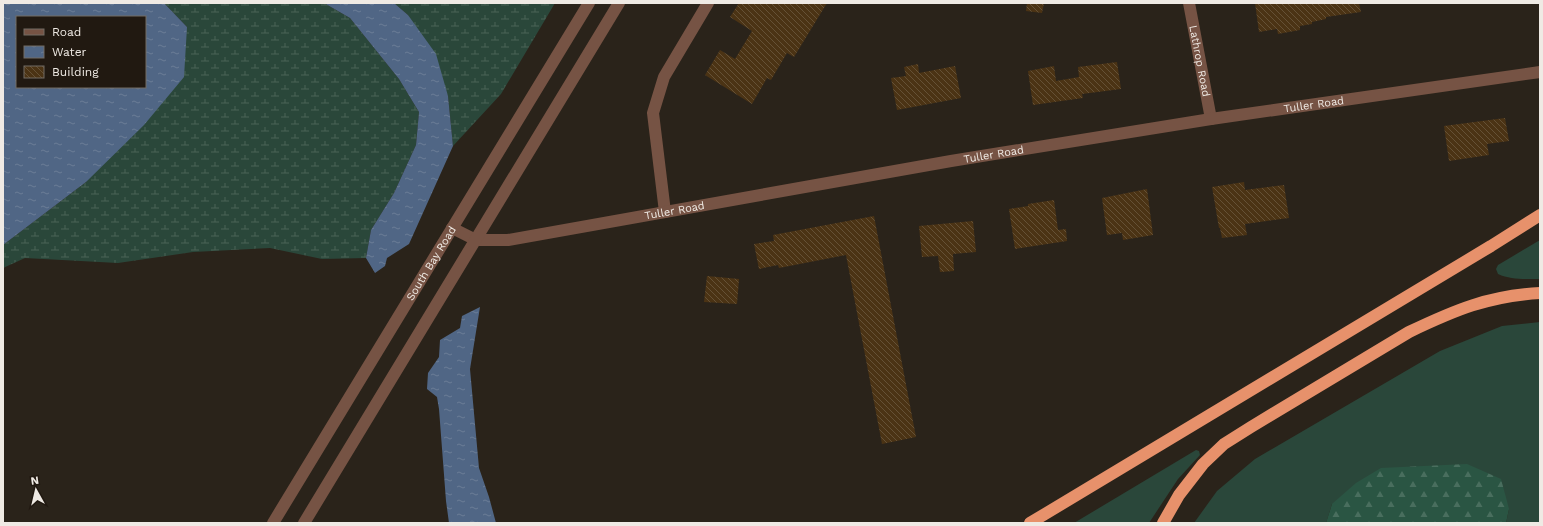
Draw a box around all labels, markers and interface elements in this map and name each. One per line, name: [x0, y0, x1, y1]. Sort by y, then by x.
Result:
legend: [16, 16, 146, 88]
street label: Lathrop Road: [1187, 24, 1213, 98]
text: Road: [52, 25, 81, 39]
text: Water: [52, 45, 87, 59]
text: Building: [52, 65, 99, 79]
street label: Tuller Road: [1283, 94, 1345, 115]
street label: Tuller Road: [963, 143, 1025, 165]
street label: Tuller Road: [643, 199, 706, 222]
street label: South Bay Road: [403, 224, 458, 303]
north arrow: [16, 470, 56, 510]
text: N: [30, 474, 40, 488]

